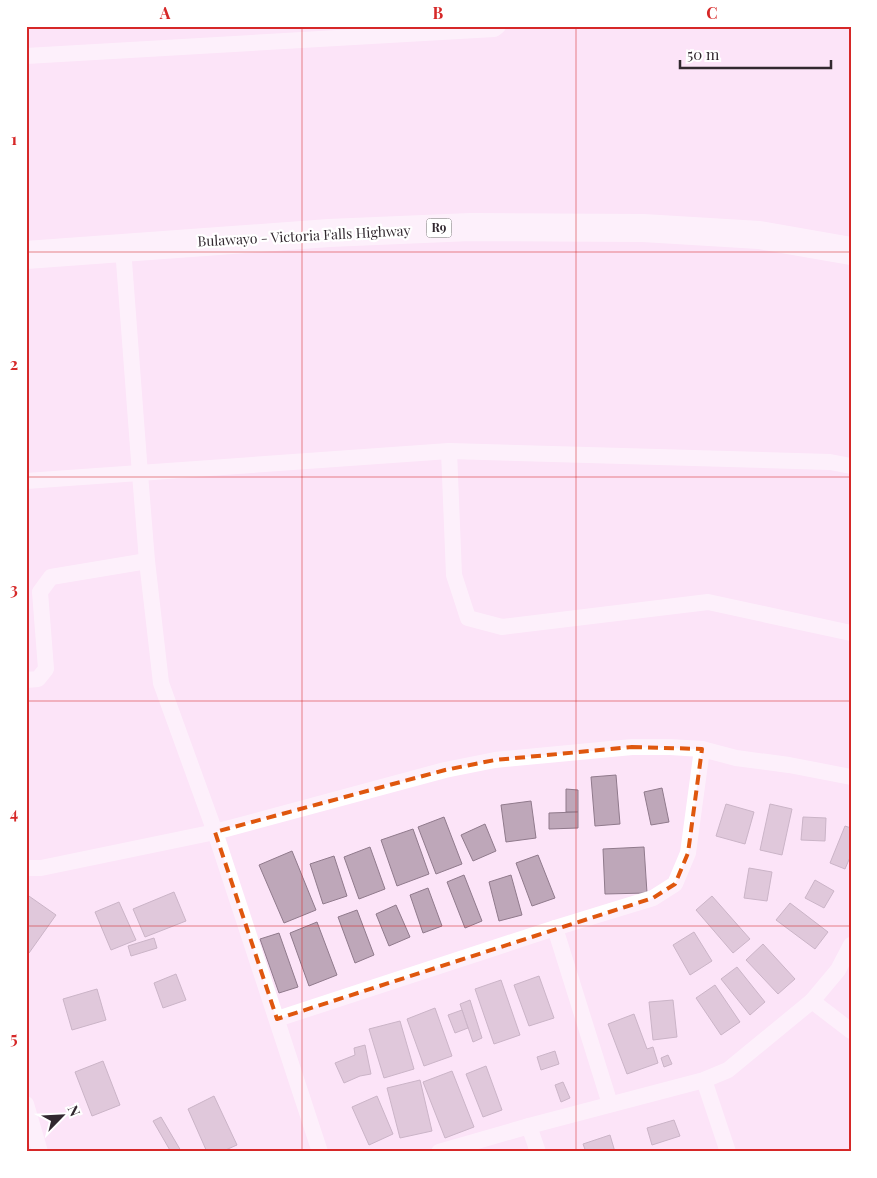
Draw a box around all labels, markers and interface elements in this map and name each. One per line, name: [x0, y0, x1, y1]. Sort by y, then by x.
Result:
text: A: [159, 2, 171, 23]
text: B: [433, 2, 444, 23]
text: C: [706, 2, 718, 23]
scale bar: [680, 38, 831, 70]
text: 50 m: [687, 44, 720, 64]
text: 1: [11, 128, 17, 149]
road number: R9: [426, 218, 452, 238]
street label: Bulawayo - Victoria Falls Highway: [197, 220, 411, 251]
text: 2: [10, 353, 18, 374]
text: 3: [10, 578, 18, 599]
text: 4: [10, 802, 18, 823]
text: 5: [10, 1027, 18, 1048]
north arrow: [38, 1090, 88, 1140]
text: N: [64, 1102, 85, 1119]

